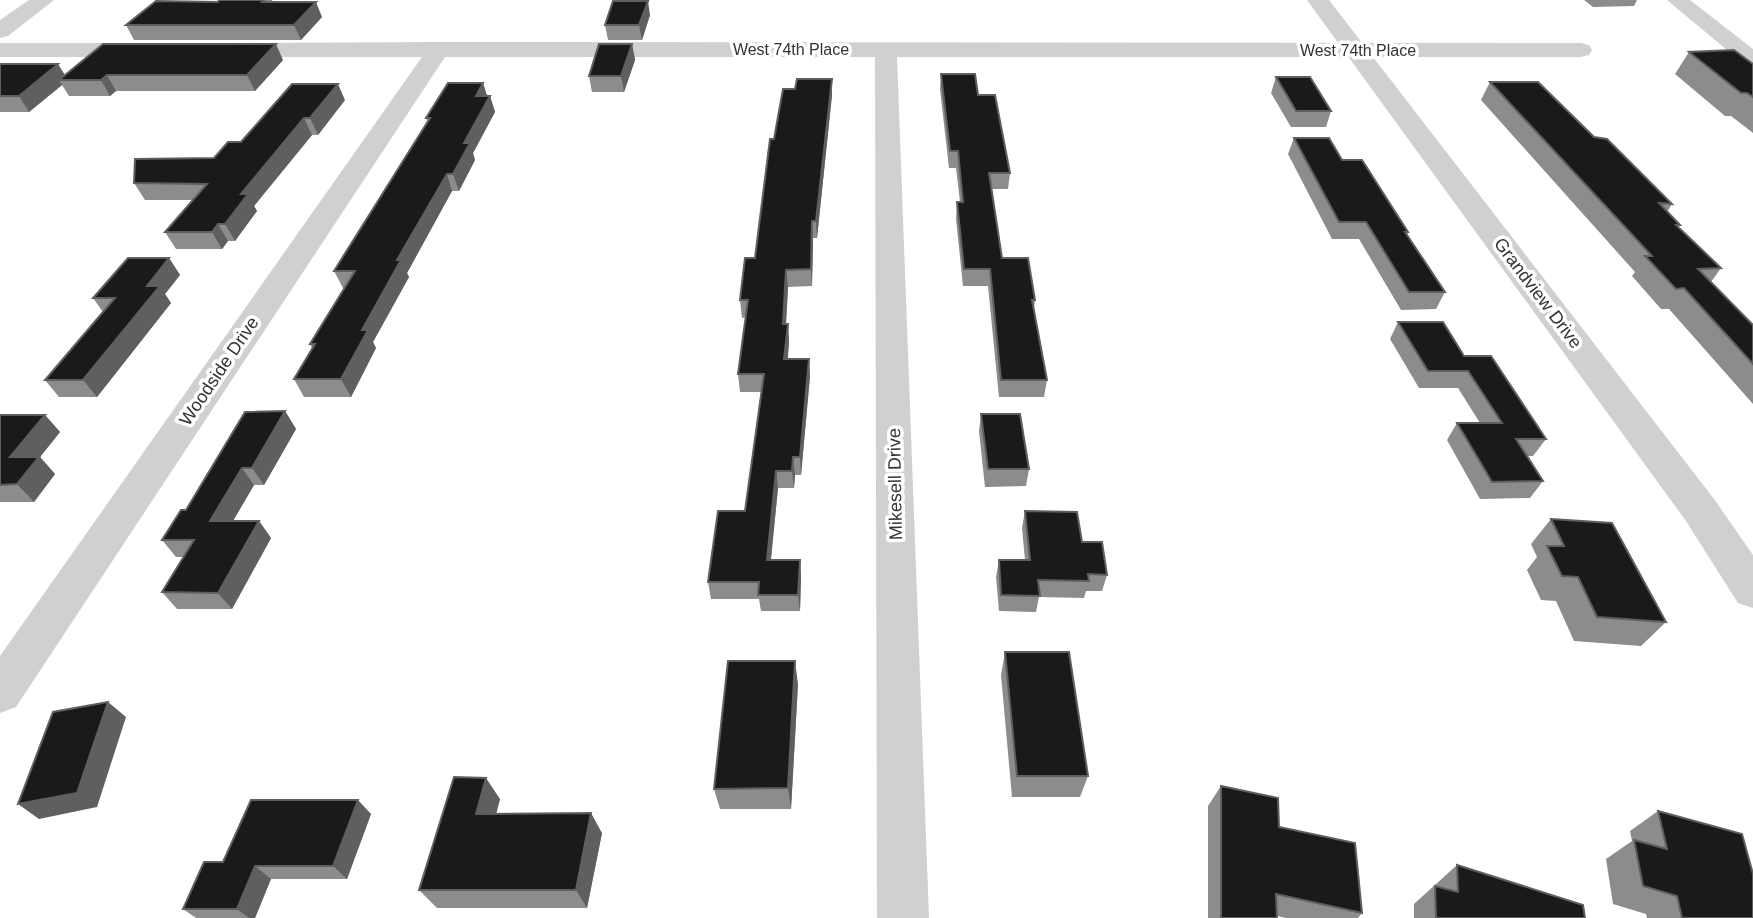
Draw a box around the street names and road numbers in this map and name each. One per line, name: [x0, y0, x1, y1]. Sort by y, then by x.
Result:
street label: West 74th Place: [733, 41, 849, 58]
street label: West 74th Place: [1300, 42, 1416, 59]
street label: Grandview Drive: [1490, 234, 1586, 352]
street label: Woodside Drive: [175, 313, 263, 429]
street label: Mikesell Drive: [884, 428, 906, 540]

